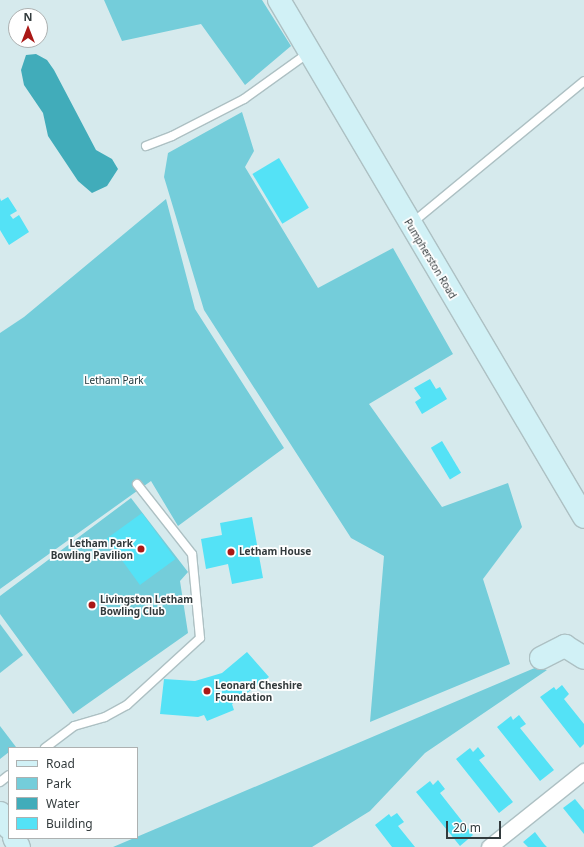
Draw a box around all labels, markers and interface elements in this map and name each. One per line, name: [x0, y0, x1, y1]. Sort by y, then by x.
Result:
north arrow: [8, 8, 48, 48]
text: N: [24, 9, 32, 24]
street label: Pumpherston Road: [401, 217, 459, 301]
park label: Letham Park: [84, 375, 144, 387]
place label: Letham Park Bowling Pavilion: [51, 537, 133, 560]
marker: Letham Park Bowling Pavilion: [136, 544, 146, 554]
place label: Letham House: [239, 546, 311, 558]
marker: Letham House: [226, 547, 236, 557]
place label: Livingston Letham Bowling Club: [100, 593, 193, 616]
marker: Livingston Letham Bowling Club: [87, 600, 97, 610]
place label: Leonard Cheshire Foundation: [215, 679, 302, 702]
marker: Leonard Cheshire Foundation: [202, 686, 212, 696]
legend: [8, 747, 138, 839]
text: Road: [46, 755, 75, 772]
text: Park: [46, 775, 71, 792]
text: Water: [46, 795, 80, 812]
scale bar: [448, 813, 503, 839]
text: Building: [46, 815, 93, 832]
text: 20 m: [453, 819, 481, 836]

